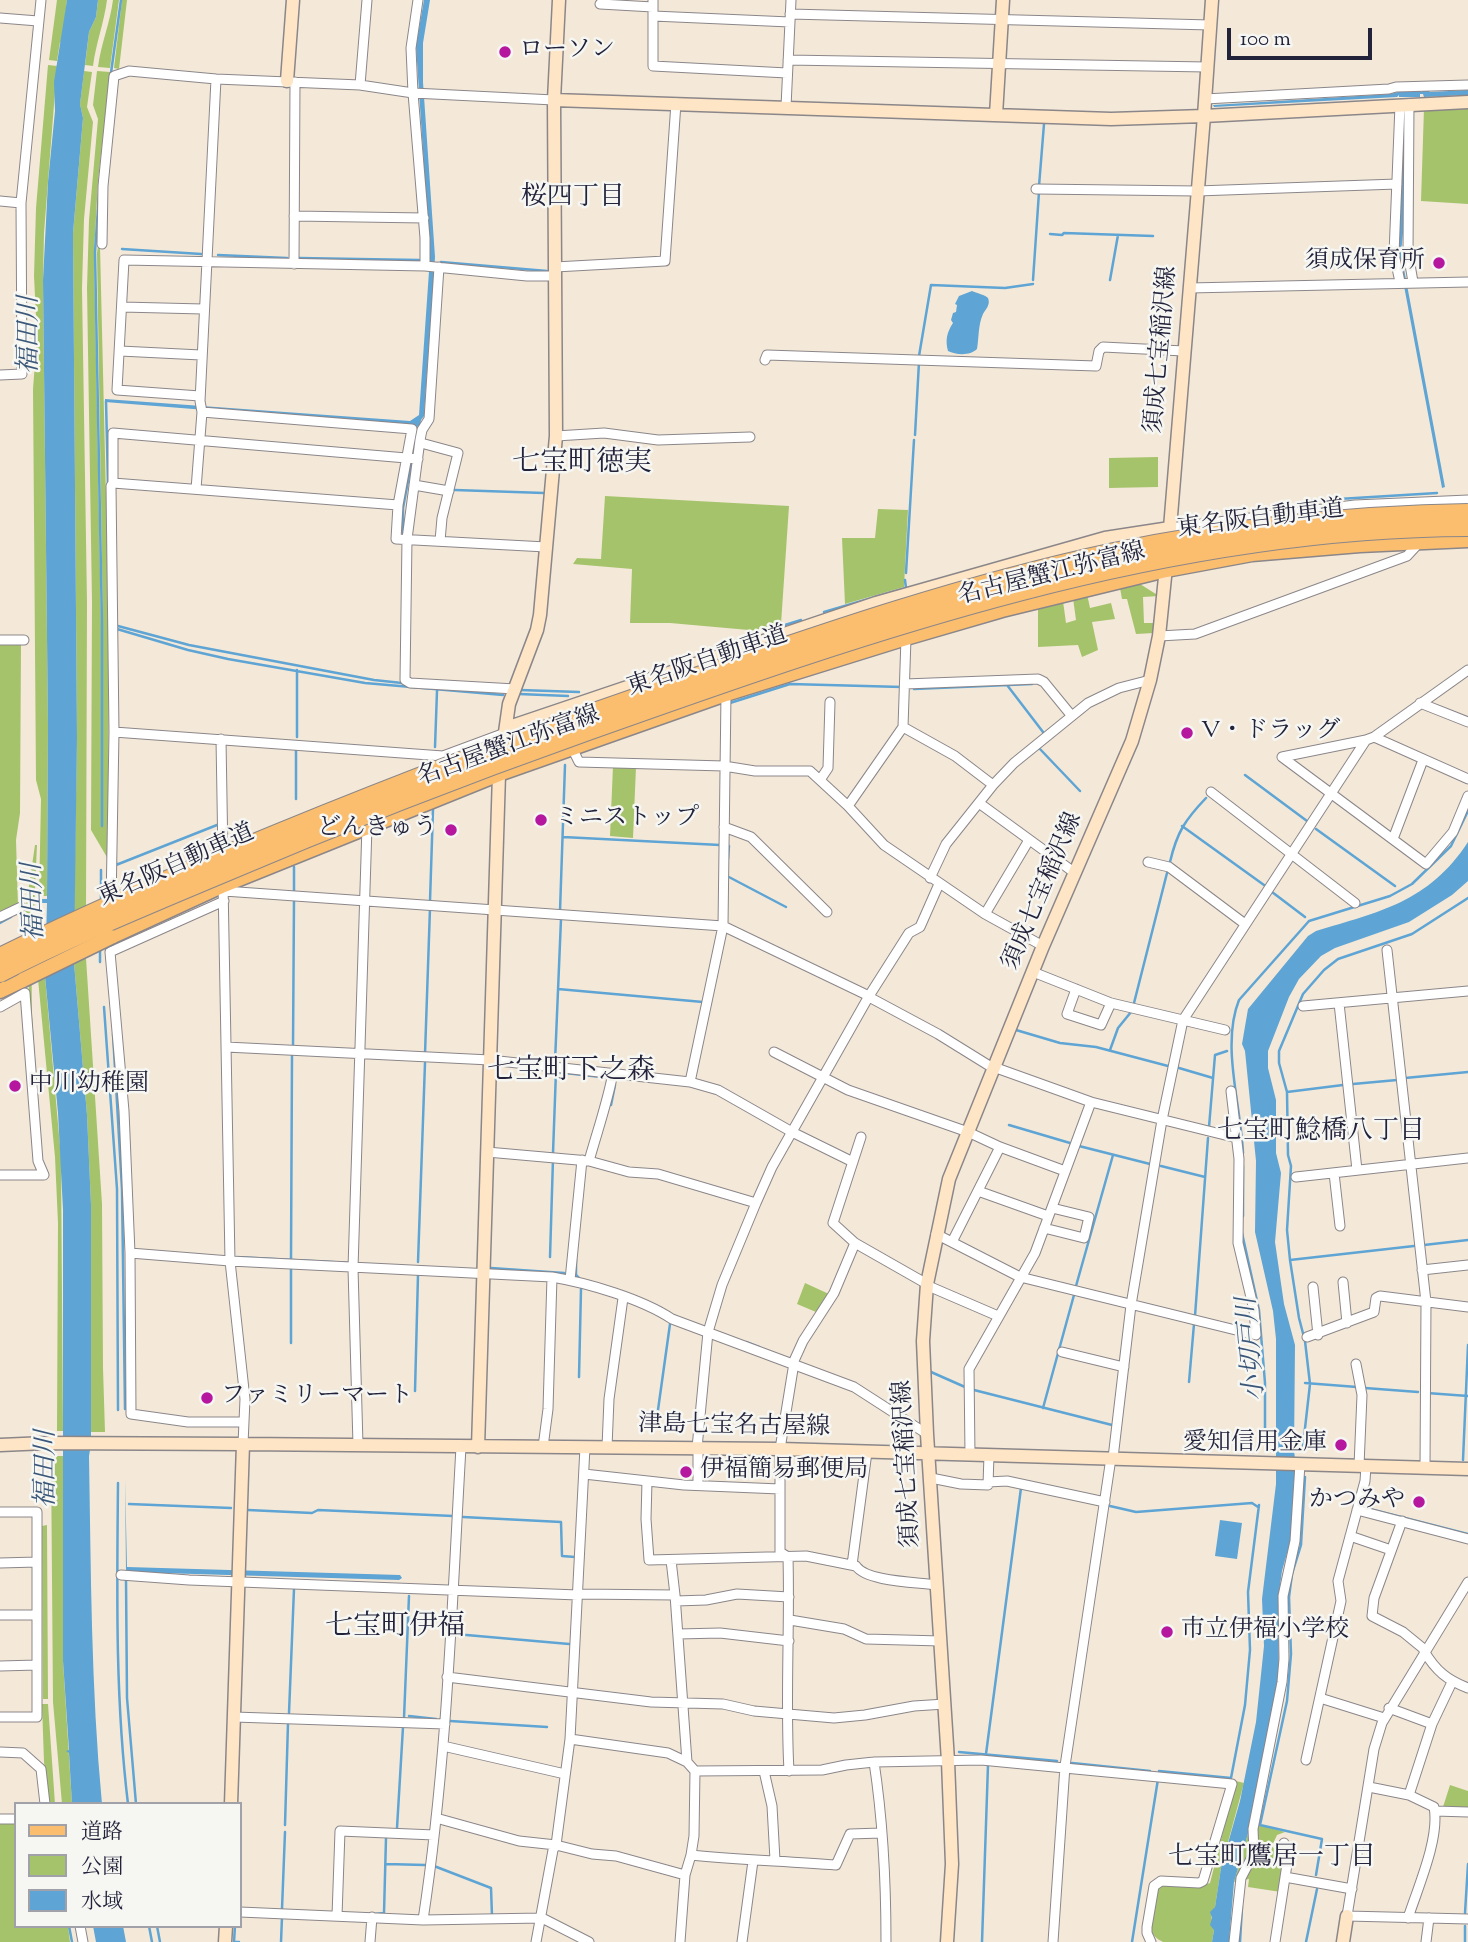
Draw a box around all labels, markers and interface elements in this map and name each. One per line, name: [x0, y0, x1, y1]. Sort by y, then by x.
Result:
scale bar: [1230, 14, 1375, 58]
text: 100 m: [1240, 25, 1291, 55]
place label: ローソン: [519, 38, 615, 66]
marker: ローソン: [497, 44, 513, 60]
district label: 桜四丁目: [521, 184, 625, 216]
place label: 須成保育所: [1305, 249, 1425, 277]
marker: 須成保育所: [1431, 255, 1447, 271]
street label: 須成七宝稲沢線: [1141, 265, 1185, 435]
water label: 福田川: [16, 296, 48, 374]
district label: 七宝町徳実: [512, 448, 652, 482]
street label: 東名阪自動車道: [1176, 496, 1346, 546]
street label: 名古屋蟹江弥富線: [955, 539, 1149, 613]
street label: 東名阪自動車道: [624, 622, 792, 704]
street label: 名古屋蟹江弥富線: [414, 702, 604, 794]
place label: V・ドラッグ: [1201, 719, 1340, 747]
marker: V・ドラッグ: [1179, 725, 1195, 741]
place label: ミニストップ: [555, 806, 699, 834]
street label: 須成七宝稲沢線: [998, 809, 1090, 975]
marker: ミニストップ: [533, 812, 549, 828]
place label: どんきゅう: [317, 816, 437, 844]
street label: 東名阪自動車道: [94, 820, 260, 914]
marker: どんきゅう: [443, 822, 459, 838]
water label: 福田川: [19, 862, 53, 942]
district label: 七宝町下之森: [487, 1056, 655, 1090]
place label: 中川幼稚園: [29, 1072, 149, 1100]
marker: 中川幼稚園: [7, 1078, 23, 1094]
district label: 七宝町鯰橋八丁目: [1217, 1118, 1425, 1150]
water label: 小切戸川: [1234, 1296, 1274, 1402]
street label: 須成七宝稲沢線: [890, 1379, 928, 1549]
place label: ファミリーマート: [221, 1384, 413, 1412]
marker: ファミリーマート: [199, 1390, 215, 1406]
street label: 津島七宝名古屋線: [638, 1412, 830, 1444]
water label: 福田川: [33, 1430, 65, 1508]
place label: 愛知信用金庫: [1183, 1431, 1327, 1459]
marker: 愛知信用金庫: [1333, 1437, 1349, 1453]
place label: 伊福簡易郵便局: [700, 1458, 868, 1486]
marker: 伊福簡易郵便局: [678, 1464, 694, 1480]
place label: かつみや: [1309, 1488, 1405, 1516]
marker: かつみや: [1411, 1494, 1427, 1510]
district label: 七宝町伊福: [325, 1612, 465, 1646]
place label: 市立伊福小学校: [1181, 1618, 1349, 1646]
marker: 市立伊福小学校: [1159, 1624, 1175, 1640]
legend: [14, 1802, 242, 1928]
text: 道路: [81, 1818, 123, 1848]
district label: 七宝町鷹居一丁目: [1168, 1844, 1376, 1876]
text: 公園: [81, 1853, 123, 1883]
text: 水域: [81, 1888, 123, 1918]

